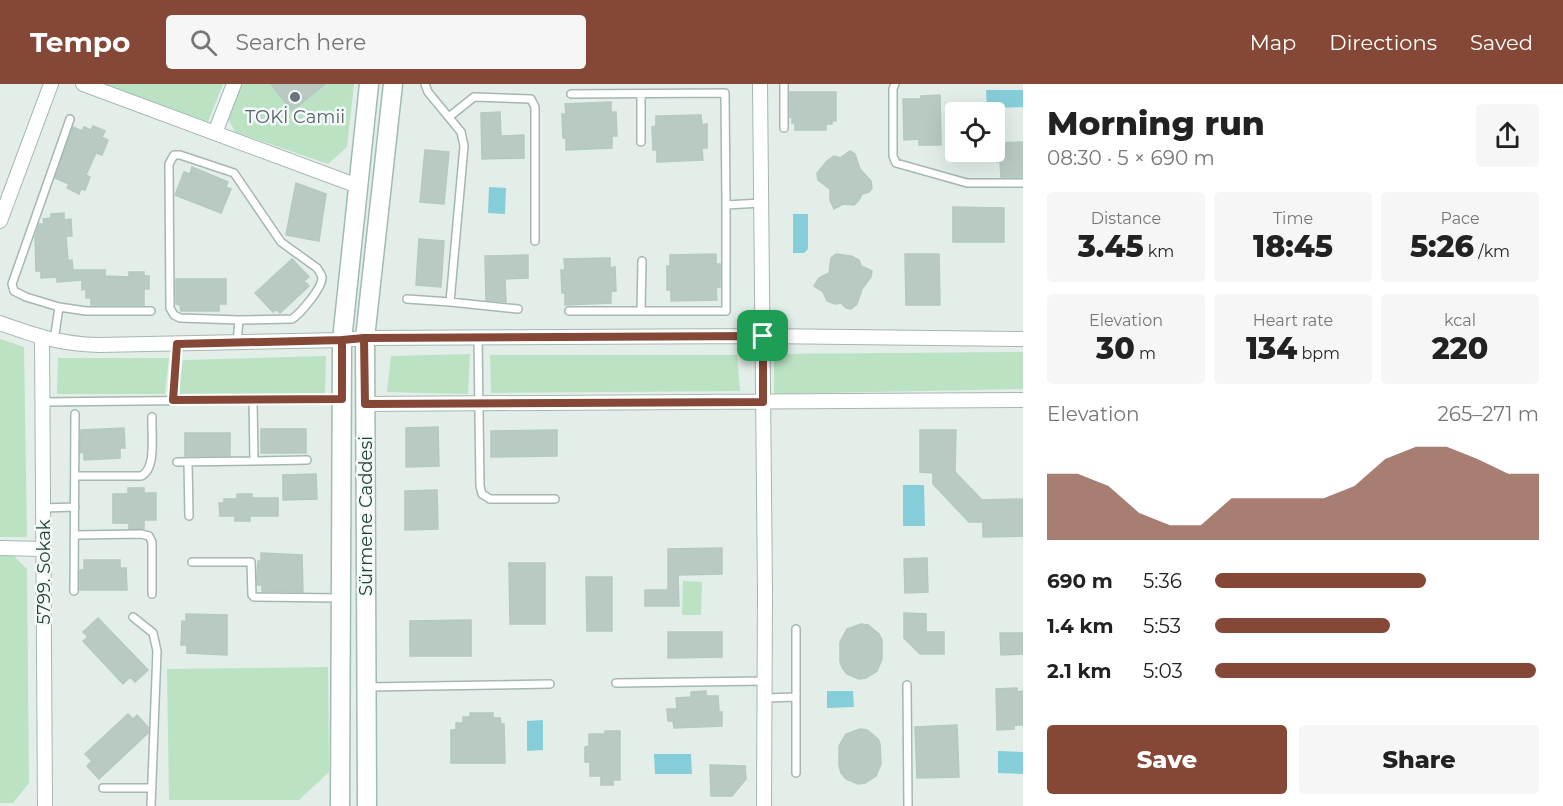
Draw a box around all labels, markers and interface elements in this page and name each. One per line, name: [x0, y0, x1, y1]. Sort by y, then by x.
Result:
search box: [166, 15, 586, 69]
text: Tempo: [30, 25, 130, 59]
icon: search: [187, 26, 220, 59]
text: Search here: [235, 29, 366, 56]
text: Map: [1250, 30, 1296, 55]
text: Directions: [1329, 30, 1437, 55]
text: Saved: [1470, 30, 1533, 55]
marker: TOKİ Camii: [288, 90, 302, 104]
map controls: [945, 102, 1005, 162]
button: locate: [945, 102, 1005, 162]
text: Morning run: [1047, 103, 1265, 143]
button: share: [1476, 104, 1539, 167]
place label: TOKİ Camii: [245, 106, 345, 128]
text: 08:30 · 5 × 690 m: [1047, 146, 1215, 170]
text: Distance: [1091, 209, 1161, 228]
text: Time: [1273, 209, 1313, 228]
text: Pace: [1440, 209, 1480, 228]
text: 3.45: [1078, 228, 1144, 265]
text: 18:45: [1253, 228, 1333, 265]
text: 5:26: [1410, 228, 1474, 265]
text: km: [1144, 242, 1174, 261]
text: /km: [1474, 242, 1510, 261]
pin: [737, 310, 788, 361]
text: Elevation: [1089, 311, 1163, 330]
text: Heart rate: [1253, 311, 1333, 330]
text: kcal: [1444, 311, 1476, 330]
icon: arrive: [746, 319, 779, 352]
text: 30: [1096, 330, 1135, 367]
text: 134: [1246, 330, 1297, 367]
text: 220: [1432, 330, 1488, 367]
text: m: [1135, 344, 1156, 363]
text: bpm: [1297, 344, 1340, 363]
text: Elevation: [1047, 402, 1139, 426]
text: 265–271 m: [1437, 402, 1539, 426]
street label: Sürmene Caddesi: [355, 436, 377, 596]
street label: 5799. Sokak: [33, 519, 55, 625]
text: 690 m: [1047, 569, 1113, 593]
text: 5:36: [1143, 569, 1182, 593]
text: 1.4 km: [1047, 614, 1114, 638]
text: 5:53: [1143, 614, 1181, 638]
text: 2.1 km: [1047, 659, 1111, 683]
text: 5:03: [1143, 659, 1183, 683]
button: Save: [1047, 725, 1287, 794]
button: Share: [1299, 725, 1539, 794]

